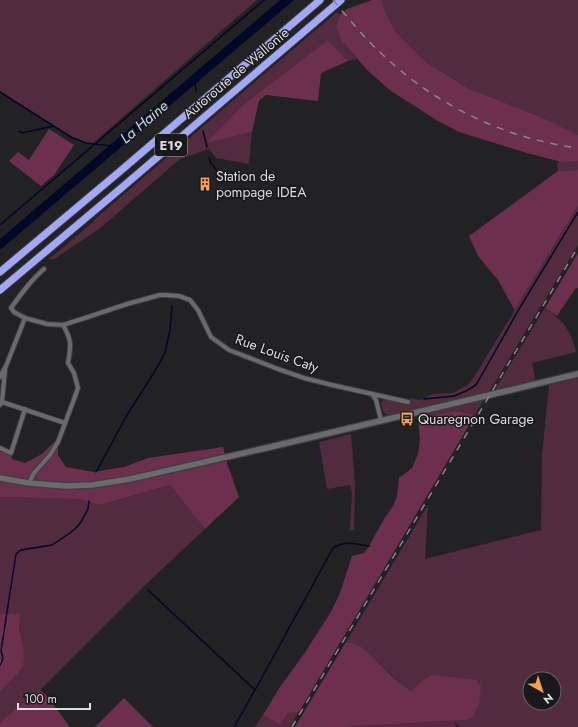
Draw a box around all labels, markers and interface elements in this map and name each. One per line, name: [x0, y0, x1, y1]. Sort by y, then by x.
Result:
street label: Autoroute de Wallonie: [179, 23, 293, 123]
water label: La Haine: [115, 95, 173, 149]
road number: E19: [155, 134, 187, 156]
place label: Station de pompage IDEA: [216, 166, 307, 202]
building icon: Station de pompage IDEA: [197, 176, 213, 192]
street label: Rue Louis Caty: [233, 329, 322, 378]
place label: Quaregnon Garage: [418, 409, 534, 429]
bus stop icon: Quaregnon Garage: [399, 411, 415, 427]
north arrow: [522, 671, 562, 711]
scale bar: [18, 685, 90, 711]
text: 100 m: [24, 690, 57, 708]
text: N: [540, 690, 557, 708]

